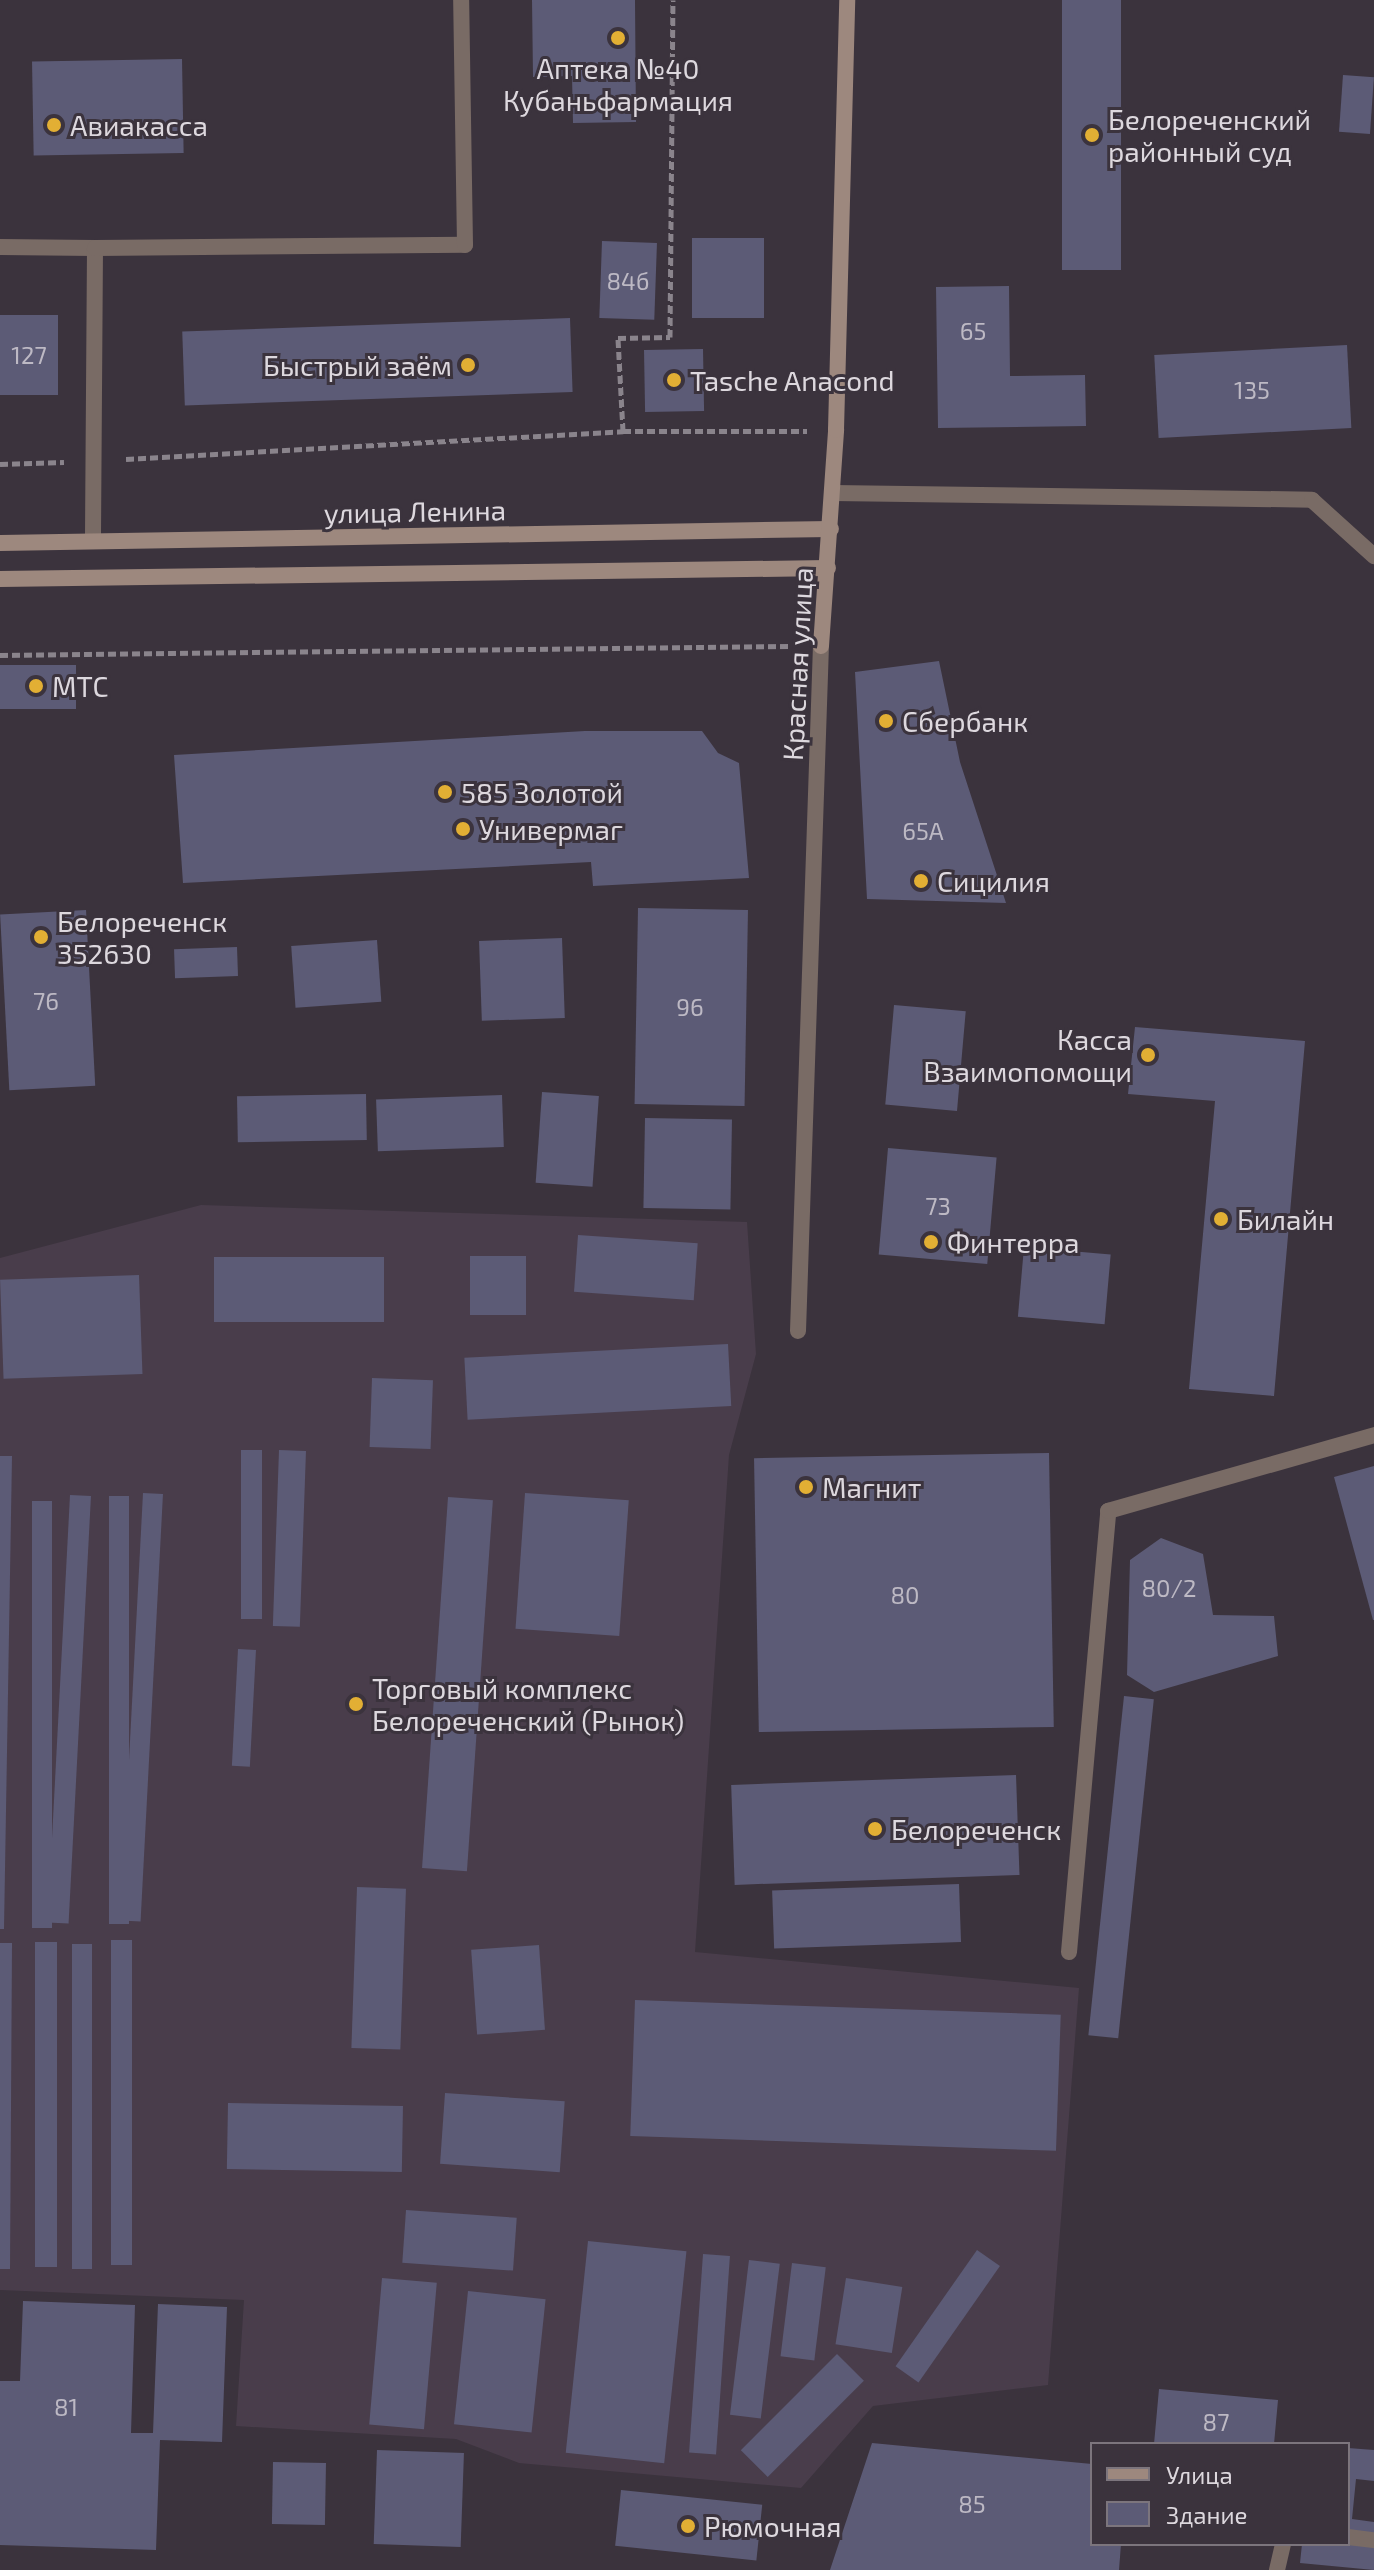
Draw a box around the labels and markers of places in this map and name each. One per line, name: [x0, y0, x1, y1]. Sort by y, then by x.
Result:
marker: Аптека №40 Кубаньфармация: [609, 29, 627, 47]
place label: Аптека №40 Кубаньфармация: [503, 51, 733, 117]
place label: Белореченский районный суд: [1108, 102, 1311, 168]
place label: Авиакасса: [70, 108, 208, 142]
marker: Авиакасса: [45, 116, 63, 134]
marker: Белореченский районный суд: [1083, 126, 1101, 144]
place label: Быстрый заём: [263, 348, 452, 382]
marker: Быстрый заём: [459, 356, 477, 374]
place label: Tasche Anacond: [690, 363, 895, 397]
marker: Tasche Anacond: [665, 371, 683, 389]
place label: МТС: [52, 669, 108, 703]
marker: МТС: [27, 677, 45, 695]
place label: Сбербанк: [902, 704, 1028, 738]
marker: Сбербанк: [877, 712, 895, 730]
place label: 585 Золотой: [461, 775, 623, 809]
marker: 585 Золотой: [436, 783, 454, 801]
place label: Универмаг: [479, 812, 623, 846]
marker: Универмаг: [454, 820, 472, 838]
place label: Сицилия: [937, 864, 1050, 898]
marker: Сицилия: [912, 872, 930, 890]
place label: Белореченск 352630: [57, 904, 227, 970]
marker: Белореченск 352630: [32, 928, 50, 946]
place label: Касса Взаимопомощи: [923, 1022, 1132, 1088]
marker: Касса Взаимопомощи: [1139, 1046, 1157, 1064]
place label: Билайн: [1237, 1202, 1334, 1236]
marker: Билайн: [1212, 1210, 1230, 1228]
place label: Финтерра: [947, 1225, 1079, 1259]
marker: Финтерра: [922, 1233, 940, 1251]
place label: Магнит: [822, 1470, 921, 1504]
marker: Магнит: [797, 1478, 815, 1496]
place label: Торговый комплекс Белореченский (Рынок): [372, 1671, 684, 1737]
marker: Торговый комплекс Белореченский (Рынок): [347, 1695, 365, 1713]
place label: Белореченск: [891, 1812, 1061, 1846]
marker: Белореченск: [866, 1820, 884, 1838]
place label: Рюмочная: [704, 2509, 841, 2543]
marker: Рюмочная: [679, 2517, 697, 2535]

